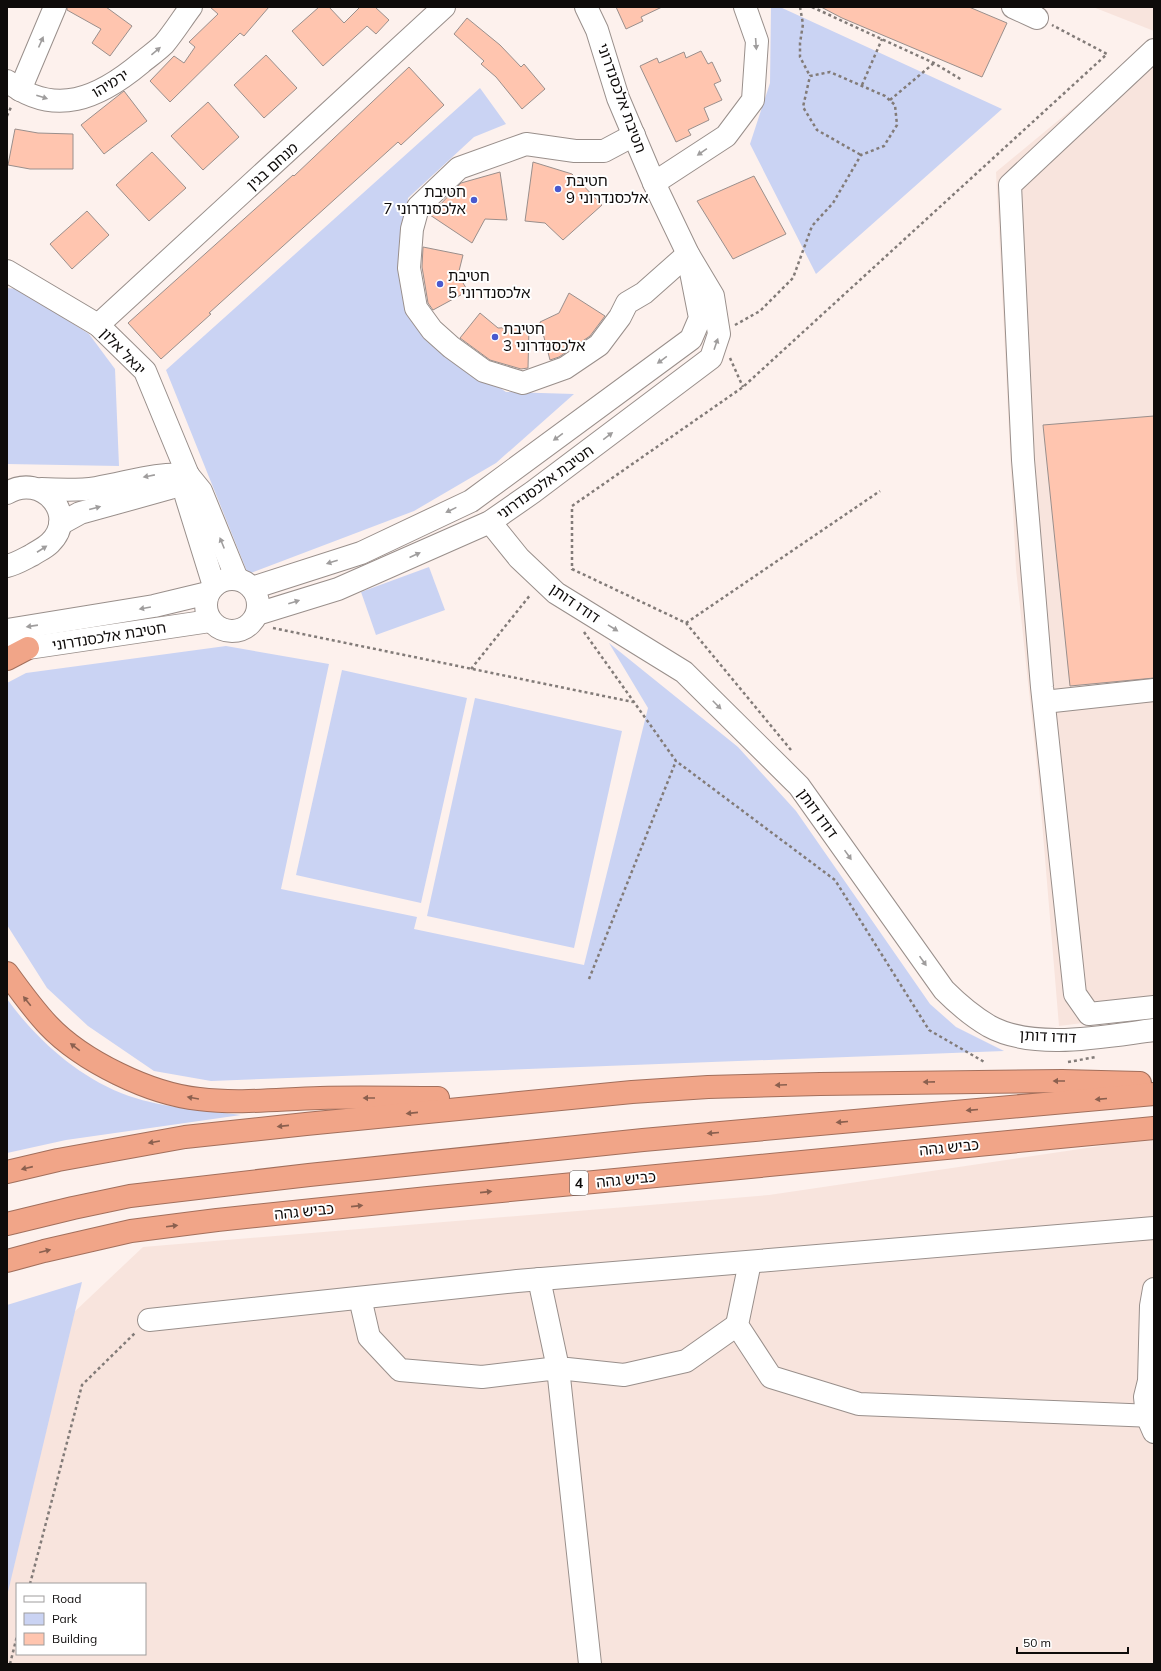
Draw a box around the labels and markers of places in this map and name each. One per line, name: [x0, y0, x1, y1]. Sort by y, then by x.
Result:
place label: חטיבת אלכסנדרוני 9: [566, 171, 648, 207]
place label: חטיבת אלכסנדרוני 7: [384, 182, 466, 218]
marker: חטיבת אלכסנדרוני 9: [553, 184, 563, 194]
marker: חטיבת אלכסנדרוני 7: [469, 195, 479, 205]
place label: חטיבת אלכסנדרוני 5: [448, 266, 530, 302]
marker: חטיבת אלכסנדרוני 5: [435, 279, 445, 289]
place label: חטיבת אלכסנדרוני 3: [503, 319, 585, 355]
marker: חטיבת אלכסנדרוני 3: [490, 332, 500, 342]

